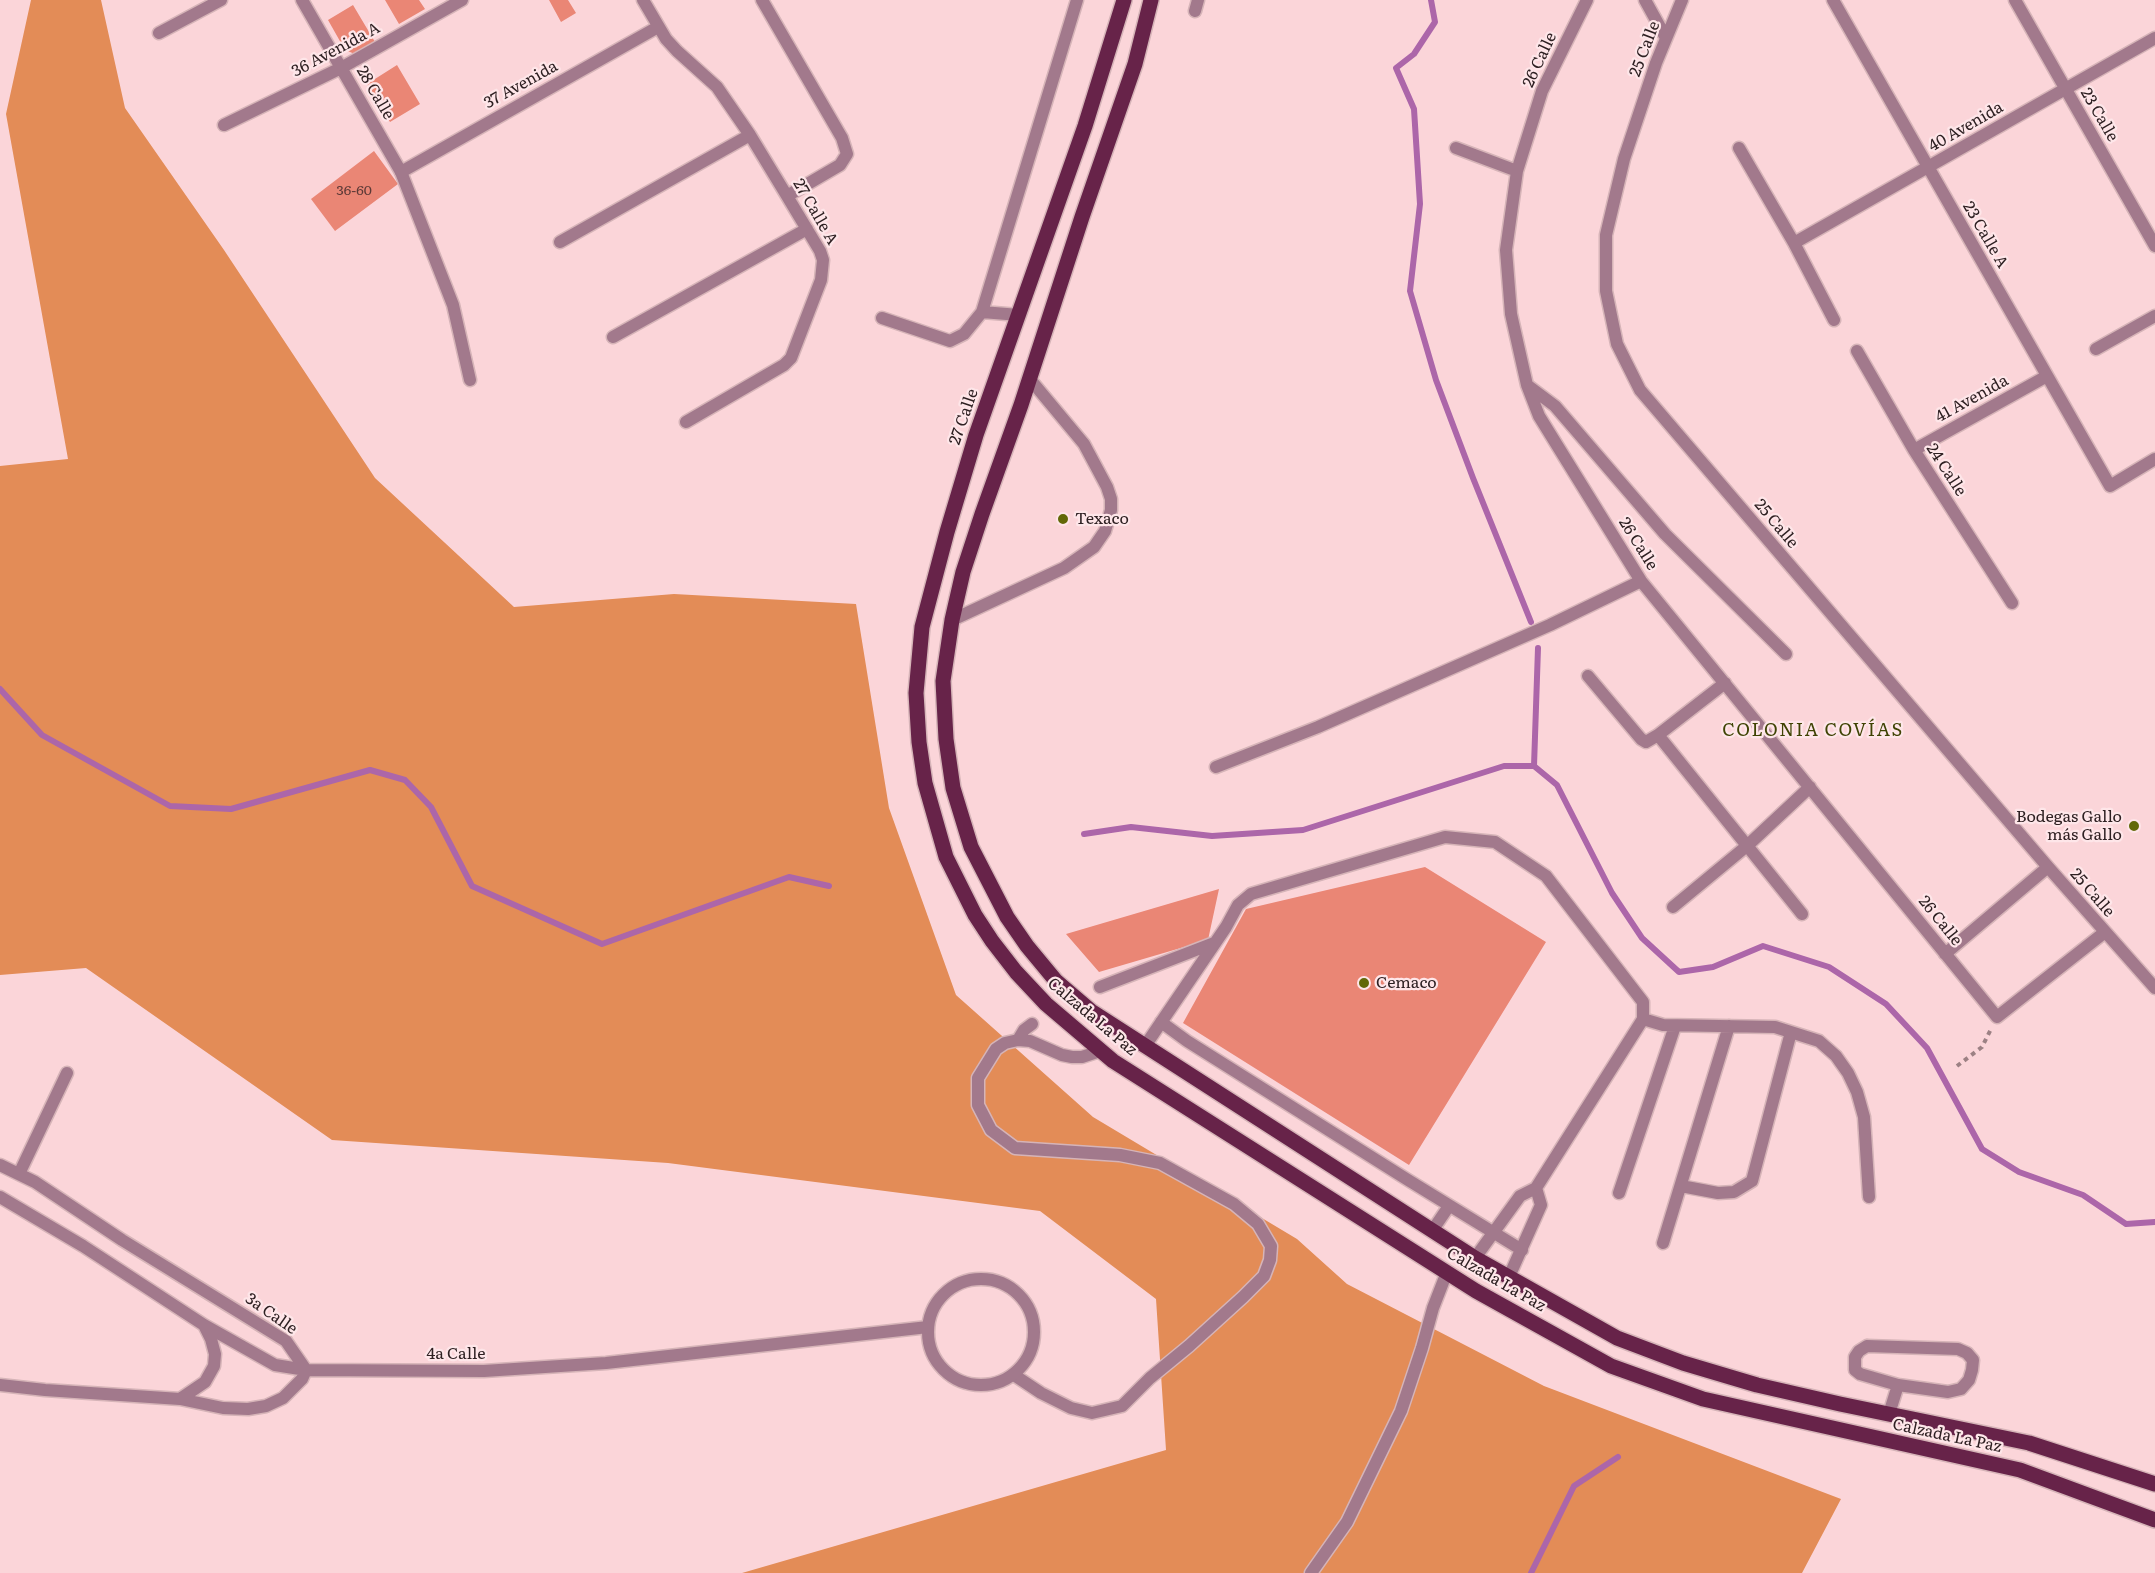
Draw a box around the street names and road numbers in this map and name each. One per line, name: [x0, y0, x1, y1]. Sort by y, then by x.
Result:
street label: 36 Avenida A: [289, 19, 383, 81]
street label: 25 Calle: [1626, 19, 1664, 79]
street label: 26 Calle: [1519, 29, 1561, 91]
street label: 37 Avenida: [481, 57, 561, 113]
street label: 28 Calle: [352, 63, 398, 123]
street label: 23 Calle: [2076, 85, 2122, 145]
street label: 40 Avenida: [1925, 98, 2007, 156]
street label: 27 Calle A: [789, 176, 841, 248]
street label: 23 Calle A: [1958, 198, 2012, 272]
street label: 41 Avenida: [1932, 371, 2012, 427]
street label: 27 Calle: [946, 387, 982, 447]
street label: 24 Calle: [1922, 440, 1970, 500]
street label: 25 Calle: [1750, 496, 1802, 552]
street label: 26 Calle: [1614, 514, 1662, 574]
street label: 25 Calle: [2066, 865, 2118, 921]
street label: 26 Calle: [1914, 892, 1966, 950]
street label: Calzada La Paz: [1043, 974, 1141, 1060]
street label: Calzada La Paz: [1443, 1244, 1549, 1316]
street label: 3a Calle: [241, 1289, 301, 1339]
street label: 4a Calle: [426, 1344, 486, 1364]
street label: Calzada La Paz: [1891, 1415, 2003, 1457]

